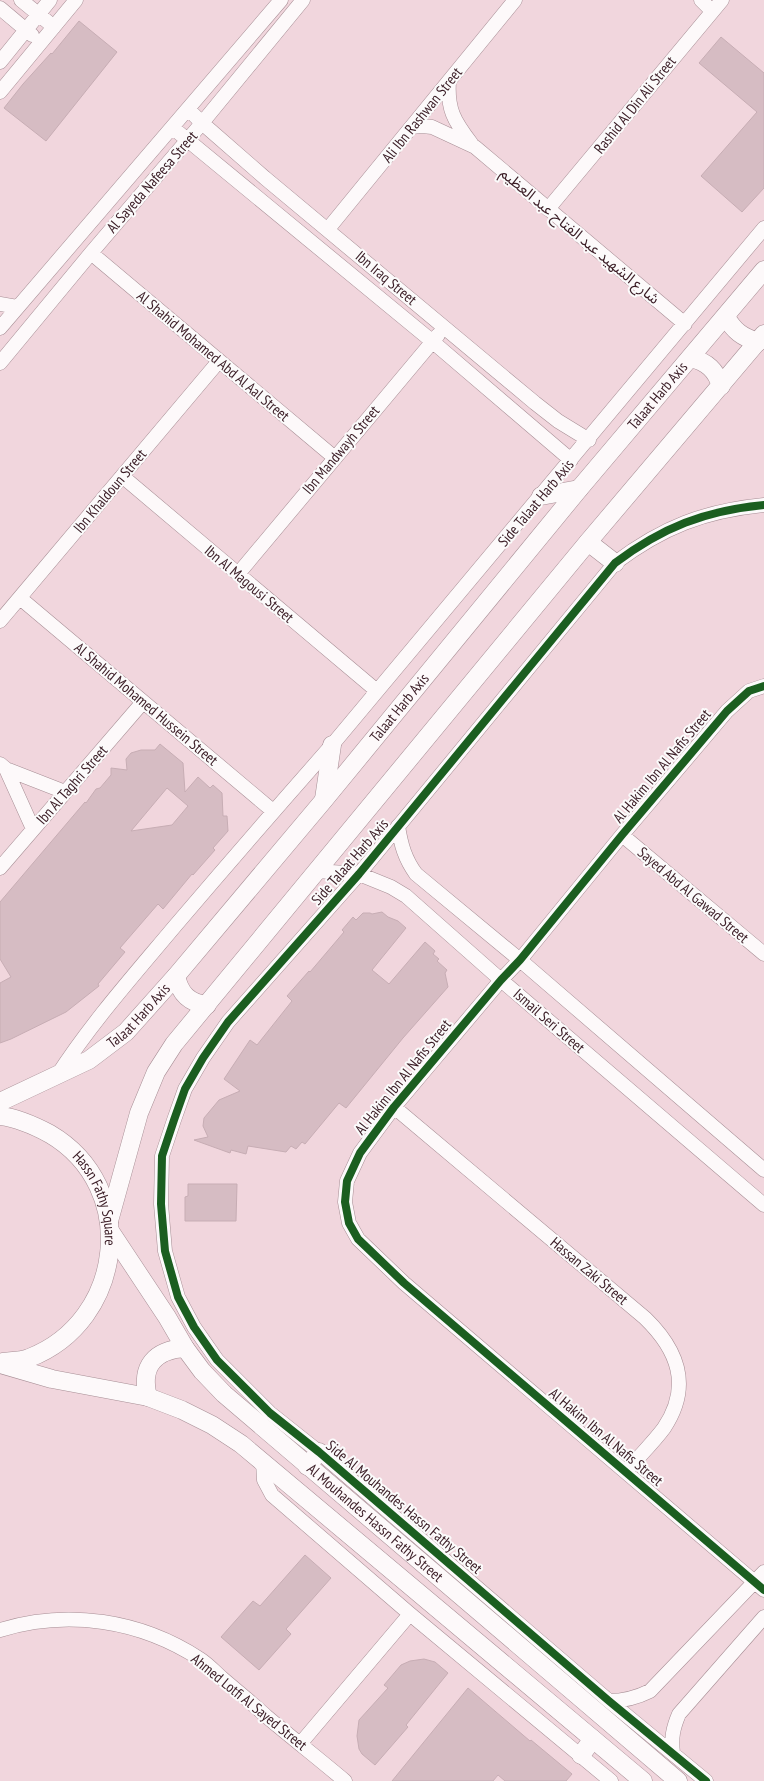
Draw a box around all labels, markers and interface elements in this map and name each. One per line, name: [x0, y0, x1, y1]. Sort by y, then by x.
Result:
street label: Rashid Al Din Ali Street: [590, 52, 680, 157]
street label: Ali Ibn Rashwan Street: [377, 63, 466, 166]
street label: Al Sayeda Nafeesa Street: [102, 127, 201, 237]
street label: شارع الشهيد عبد الفتاح عبد العظيم: [495, 163, 664, 310]
street label: Ibn Iraq Street: [352, 247, 421, 309]
street label: Al Shahid Mohamed Abd Al Aal Street: [133, 286, 293, 425]
street label: Talaat Harb Axis: [623, 358, 691, 433]
street label: Ibn Mandwayh Street: [298, 402, 383, 498]
street label: Ibn Khaldoun Street: [69, 445, 150, 536]
street label: Side Talaat Harb Axis: [494, 455, 578, 550]
street label: Ibn Al Magousi Street: [201, 541, 298, 626]
street label: Al Shahid Mohamed Hussein Street: [71, 638, 222, 769]
street label: Talaat Harb Axis: [365, 669, 433, 746]
street label: Al Hakim Ibn Al Nafis Street: [608, 705, 715, 827]
street label: Ibn Al Taghri Street: [32, 741, 111, 828]
street label: Side Talaat Harb Axis: [307, 815, 392, 909]
street label: Sayed Abd Al Gawad Street: [634, 843, 753, 947]
street label: Talaat Harb Axis: [103, 979, 174, 1052]
street label: Ismail Seri Street: [510, 984, 589, 1057]
street label: Al Hakim Ibn Al Nafis Street: [350, 1015, 455, 1138]
street label: Hassn Fathy Square: [69, 1147, 120, 1246]
street label: Hassan Zaki Street: [547, 1233, 632, 1309]
street label: Al Hakim Ibn Al Nafis Street: [545, 1383, 667, 1490]
street label: Side Al Mouhandes Hassn Fathy Street: [322, 1436, 486, 1578]
street label: Al Mouhandes Hassn Fathy Street: [303, 1460, 447, 1586]
street label: Ahmed Lotfi Al Sayed Street: [188, 1649, 311, 1754]

